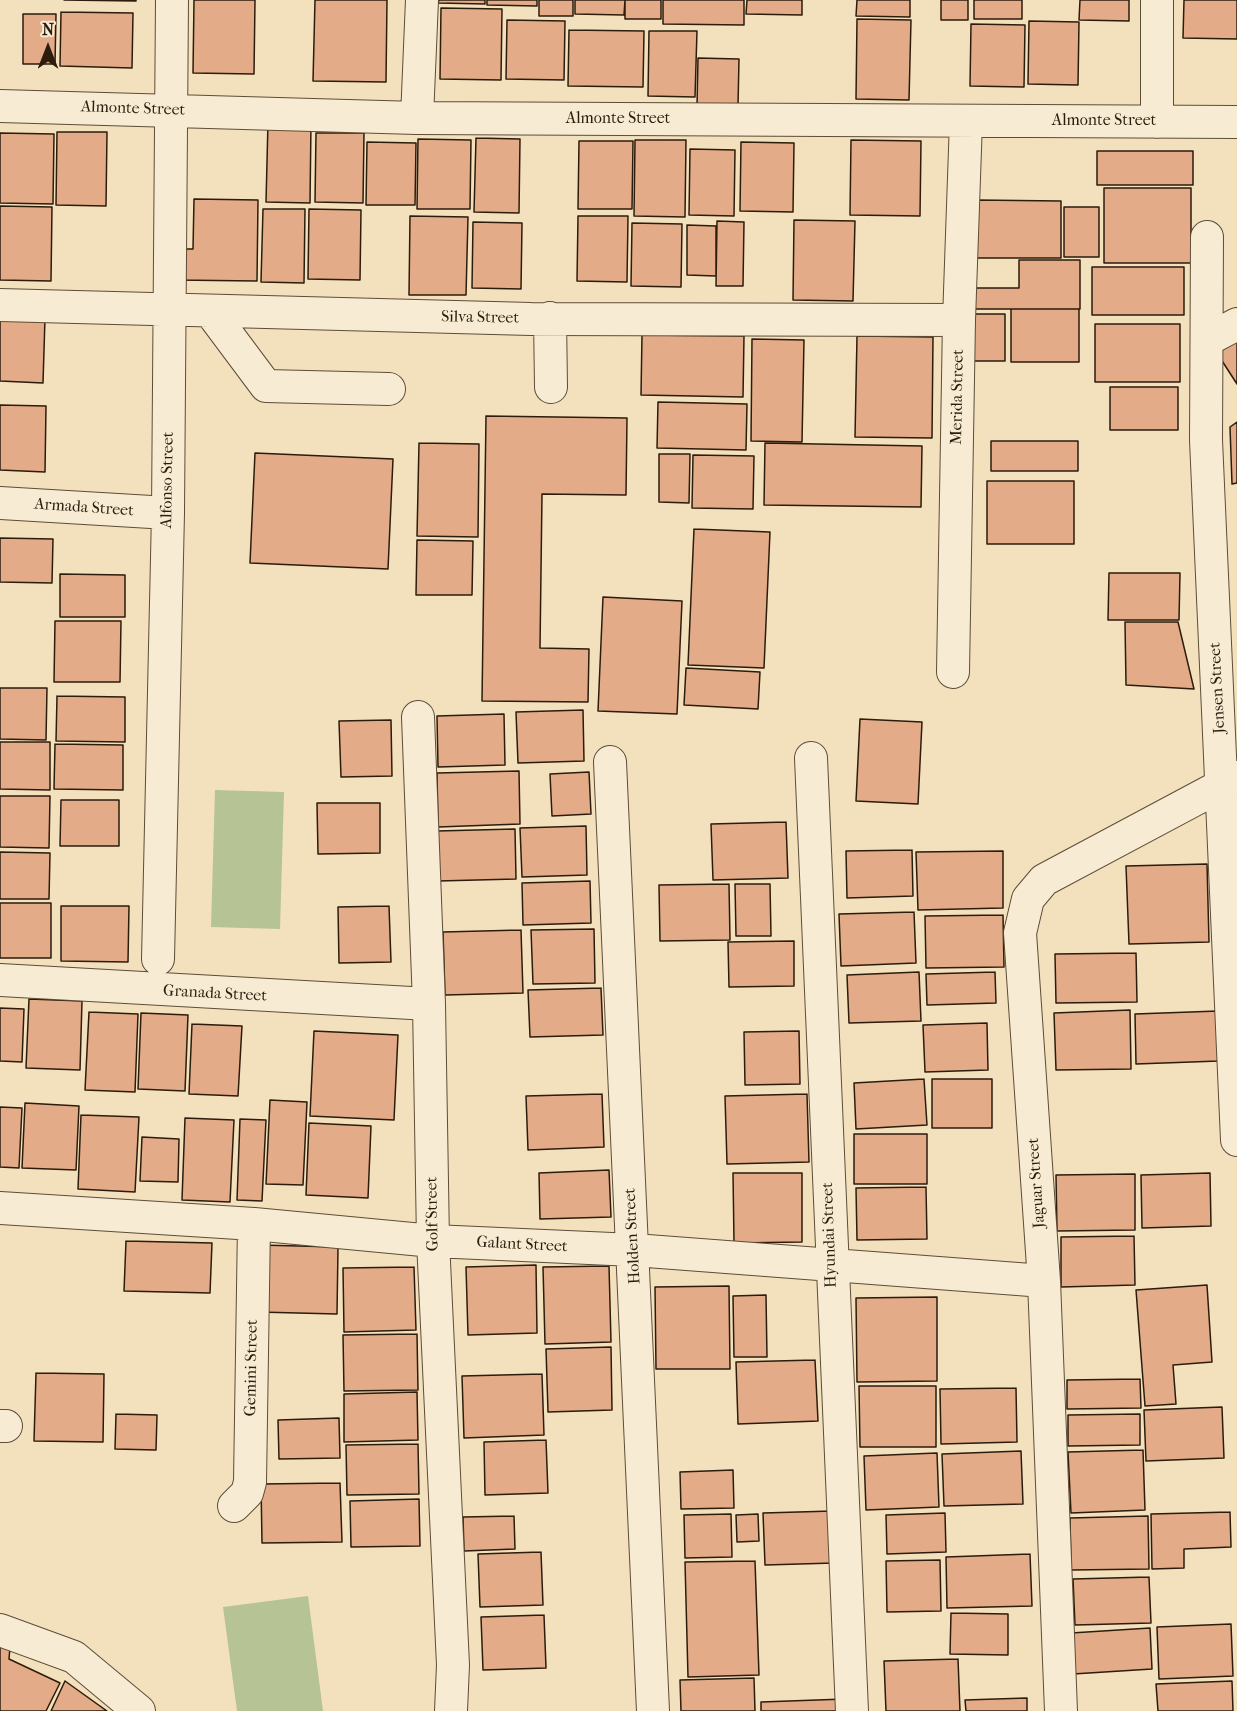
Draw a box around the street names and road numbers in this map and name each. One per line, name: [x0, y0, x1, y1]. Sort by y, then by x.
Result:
street label: Almonte Street: [80, 98, 186, 120]
street label: Almonte Street: [566, 109, 670, 129]
street label: Almonte Street: [1052, 111, 1156, 131]
street label: Silva Street: [441, 308, 519, 328]
street label: Merida Street: [948, 349, 968, 445]
street label: Alfonso Street: [158, 431, 178, 529]
street label: Armada Street: [34, 495, 134, 521]
street label: Jensen Street: [1206, 642, 1230, 734]
street label: Granada Street: [163, 982, 267, 1006]
street label: Jaguar Street: [1024, 1137, 1050, 1229]
street label: Golf Street: [423, 1176, 443, 1252]
street label: Hyundai Street: [819, 1182, 841, 1288]
street label: Holden Street: [621, 1187, 645, 1285]
street label: Galant Street: [476, 1233, 568, 1257]
street label: Gemini Street: [242, 1319, 262, 1417]

